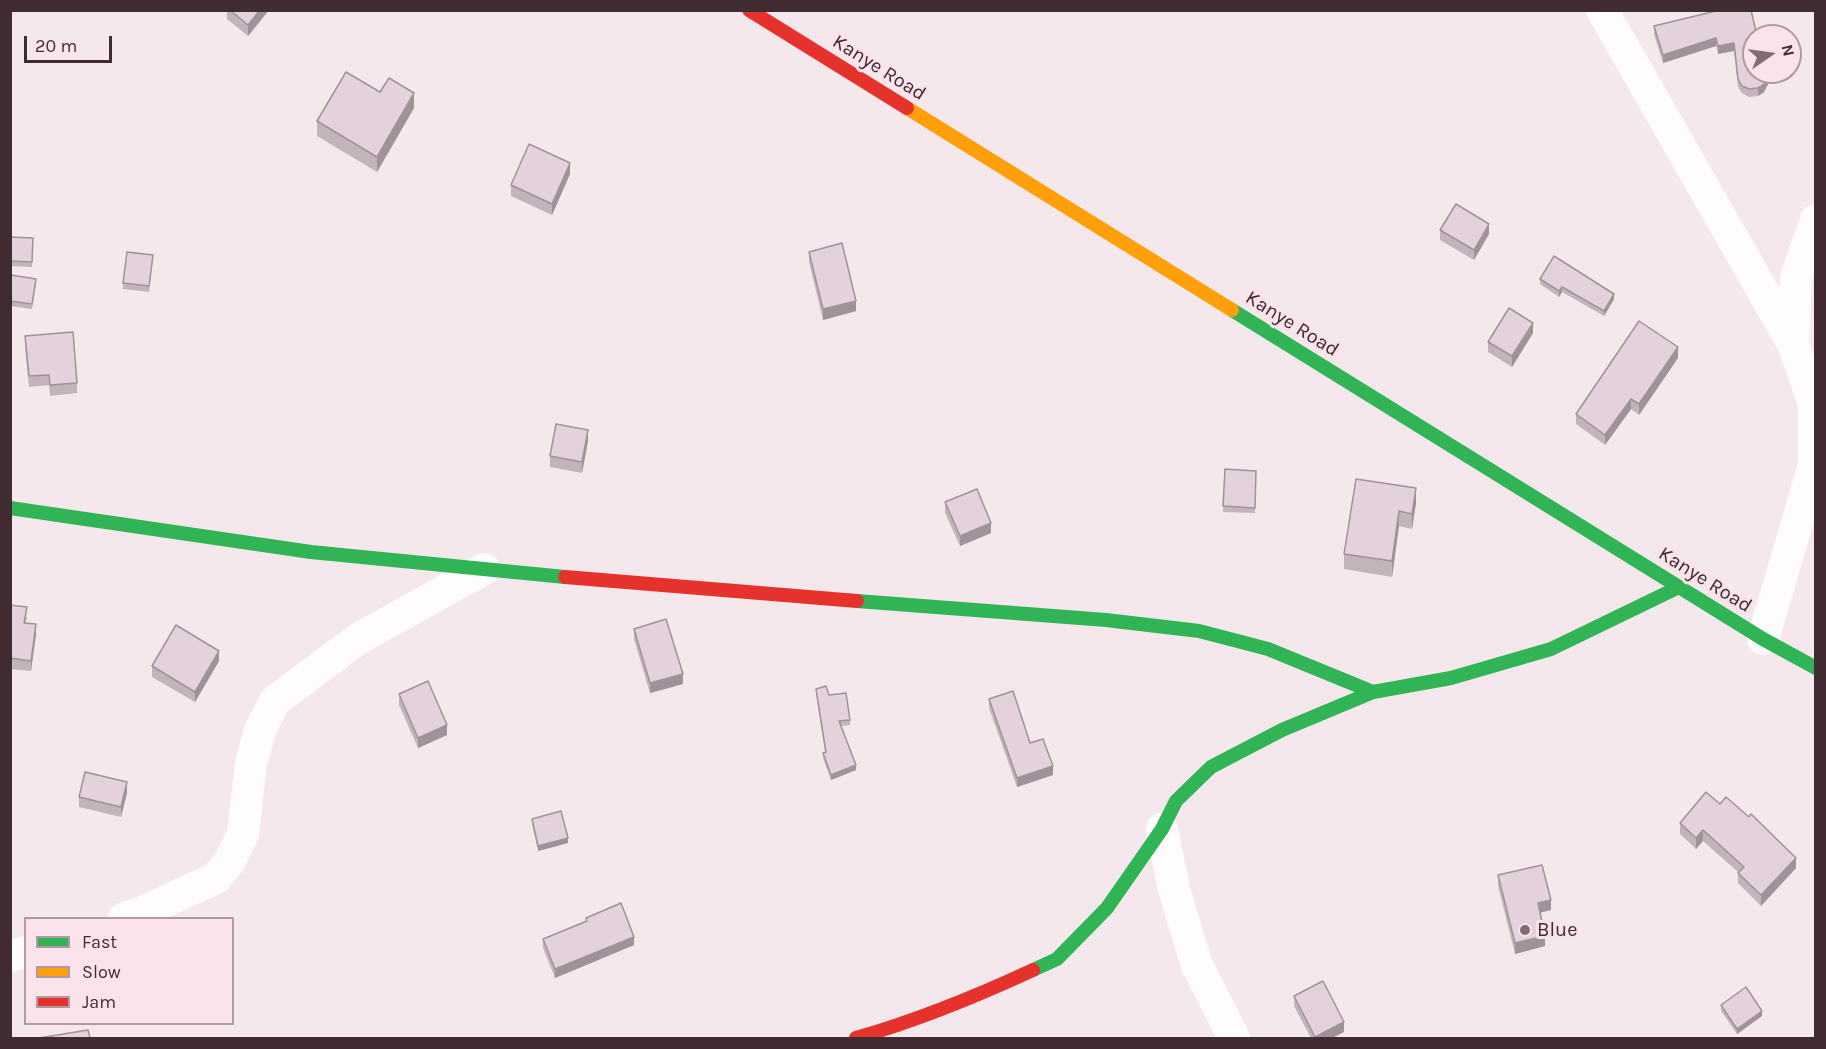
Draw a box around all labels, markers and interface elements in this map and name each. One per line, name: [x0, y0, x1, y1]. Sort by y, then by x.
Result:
scale bar: [27, 24, 116, 62]
north arrow: [1742, 24, 1802, 84]
street label: Kanye Road: [828, 30, 930, 106]
text: 20 m: [35, 35, 77, 57]
text: N: [1778, 43, 1799, 58]
street label: Kanye Road: [1241, 286, 1343, 362]
street label: Kanye Road: [1654, 542, 1756, 618]
legend: [24, 917, 234, 1025]
place label: Blue: [1537, 918, 1577, 942]
marker: Blue: [1518, 923, 1532, 937]
text: Fast: [82, 931, 117, 953]
text: Slow: [82, 961, 121, 983]
text: Jam: [82, 991, 116, 1013]

